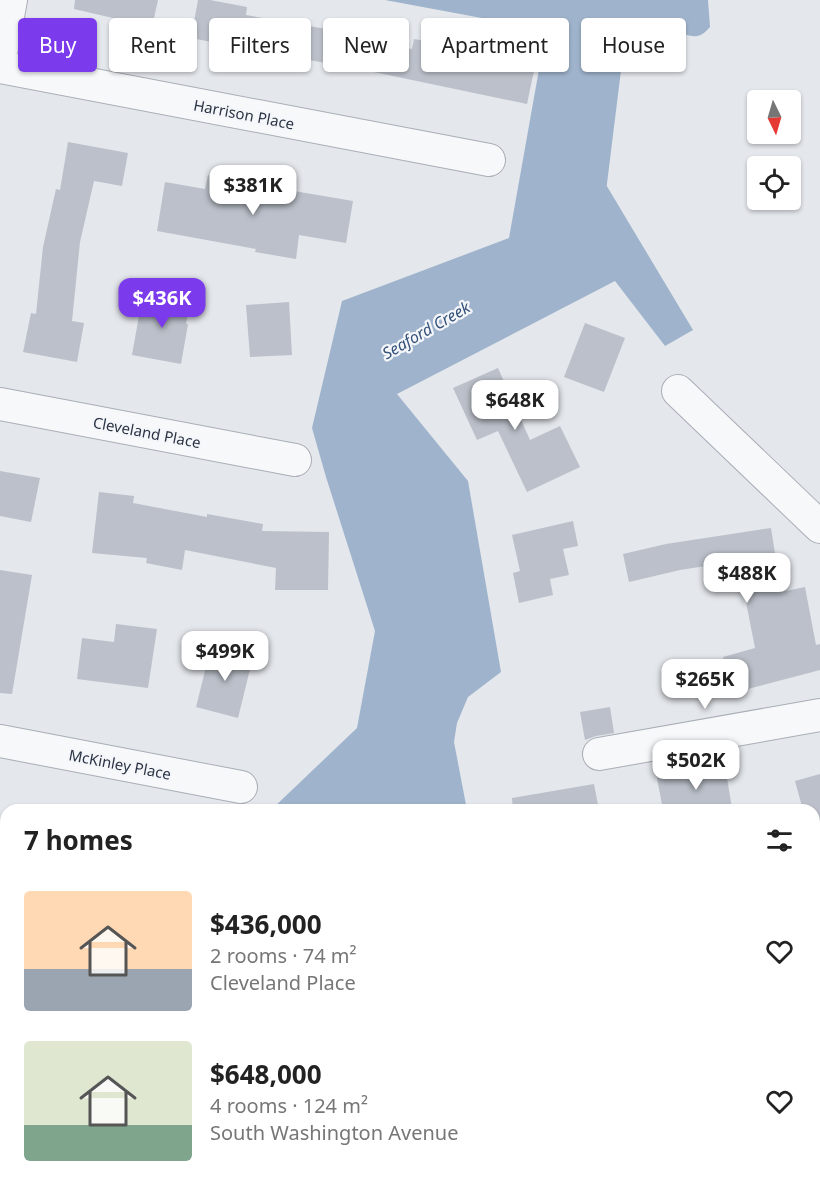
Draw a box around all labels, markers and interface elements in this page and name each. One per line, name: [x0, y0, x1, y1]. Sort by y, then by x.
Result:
chip: Buy: [18, 18, 97, 72]
chip: Rent: [109, 18, 197, 72]
chip: Filters: [209, 18, 311, 72]
chip: New: [323, 18, 409, 72]
chip: Apartment: [421, 18, 569, 72]
chip: House: [581, 18, 686, 72]
north arrow: [747, 90, 801, 144]
map controls: [747, 90, 801, 210]
street label: Harrison Place: [192, 94, 296, 134]
button: locate: [747, 156, 801, 210]
pin: $381K: [211, 165, 295, 216]
text: $381K: [223, 171, 283, 198]
pin: $436K: [120, 278, 204, 329]
text: $436K: [132, 284, 192, 311]
water label: Seaford Creek: [378, 295, 475, 364]
pin: $648K: [473, 380, 557, 431]
text: $648K: [485, 386, 545, 413]
street label: Cleveland Place: [91, 412, 203, 452]
pin: $488K: [705, 553, 789, 604]
text: $488K: [717, 559, 777, 586]
pin: $499K: [183, 631, 267, 682]
text: $499K: [195, 637, 255, 664]
pin: $265K: [663, 659, 747, 710]
text: $265K: [675, 665, 735, 692]
pin: $502K: [654, 740, 738, 791]
street label: McKinley Place: [67, 744, 173, 784]
text: $502K: [666, 746, 726, 773]
text: 7 homes: [24, 822, 133, 858]
icon: filters: [763, 824, 796, 857]
text: $436,000: [210, 906, 322, 942]
icon: home: [72, 915, 144, 987]
icon: heart: [763, 935, 796, 968]
text: 2 rooms · 74 m²: [210, 942, 357, 969]
text: Cleveland Place: [210, 969, 356, 996]
text: $648,000: [210, 1056, 322, 1092]
icon: home: [72, 1065, 144, 1137]
icon: heart: [763, 1085, 796, 1118]
text: 4 rooms · 124 m²: [210, 1092, 368, 1119]
text: South Washington Avenue: [210, 1119, 459, 1146]

